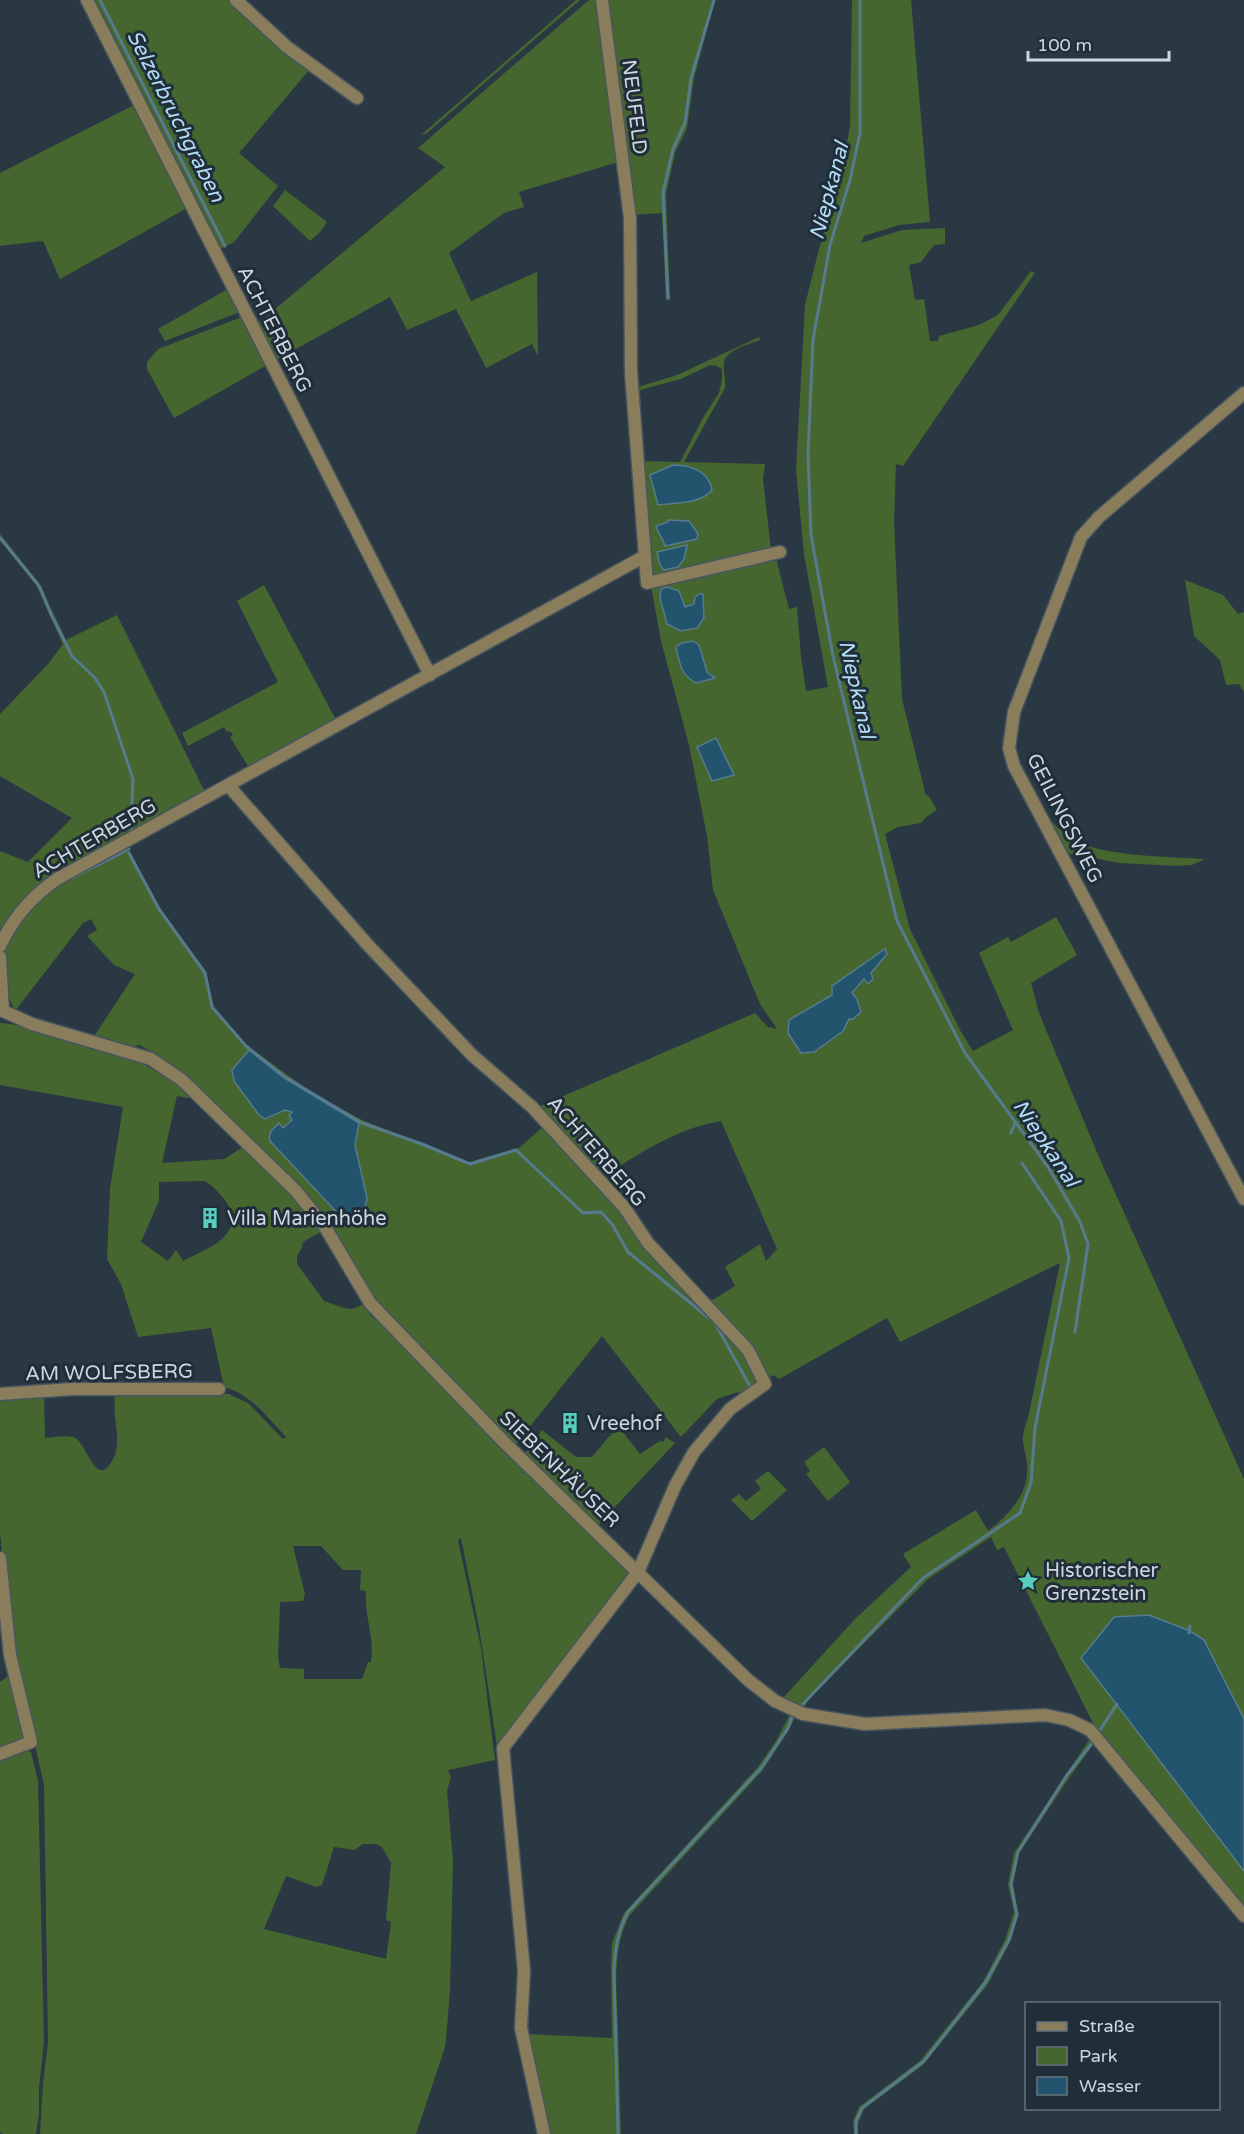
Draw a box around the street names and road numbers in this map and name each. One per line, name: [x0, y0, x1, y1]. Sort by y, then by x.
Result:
street label: NEUFELD: [616, 58, 652, 156]
street label: ACHTERBERG: [232, 262, 316, 397]
street label: GEILINGSWEG: [1021, 750, 1107, 887]
street label: ACHTERBERG: [28, 794, 161, 884]
street label: ACHTERBERG: [542, 1091, 651, 1212]
street label: AM WOLFSBERG: [25, 1360, 193, 1386]
street label: SIEBENHÄUSER: [494, 1406, 624, 1533]

